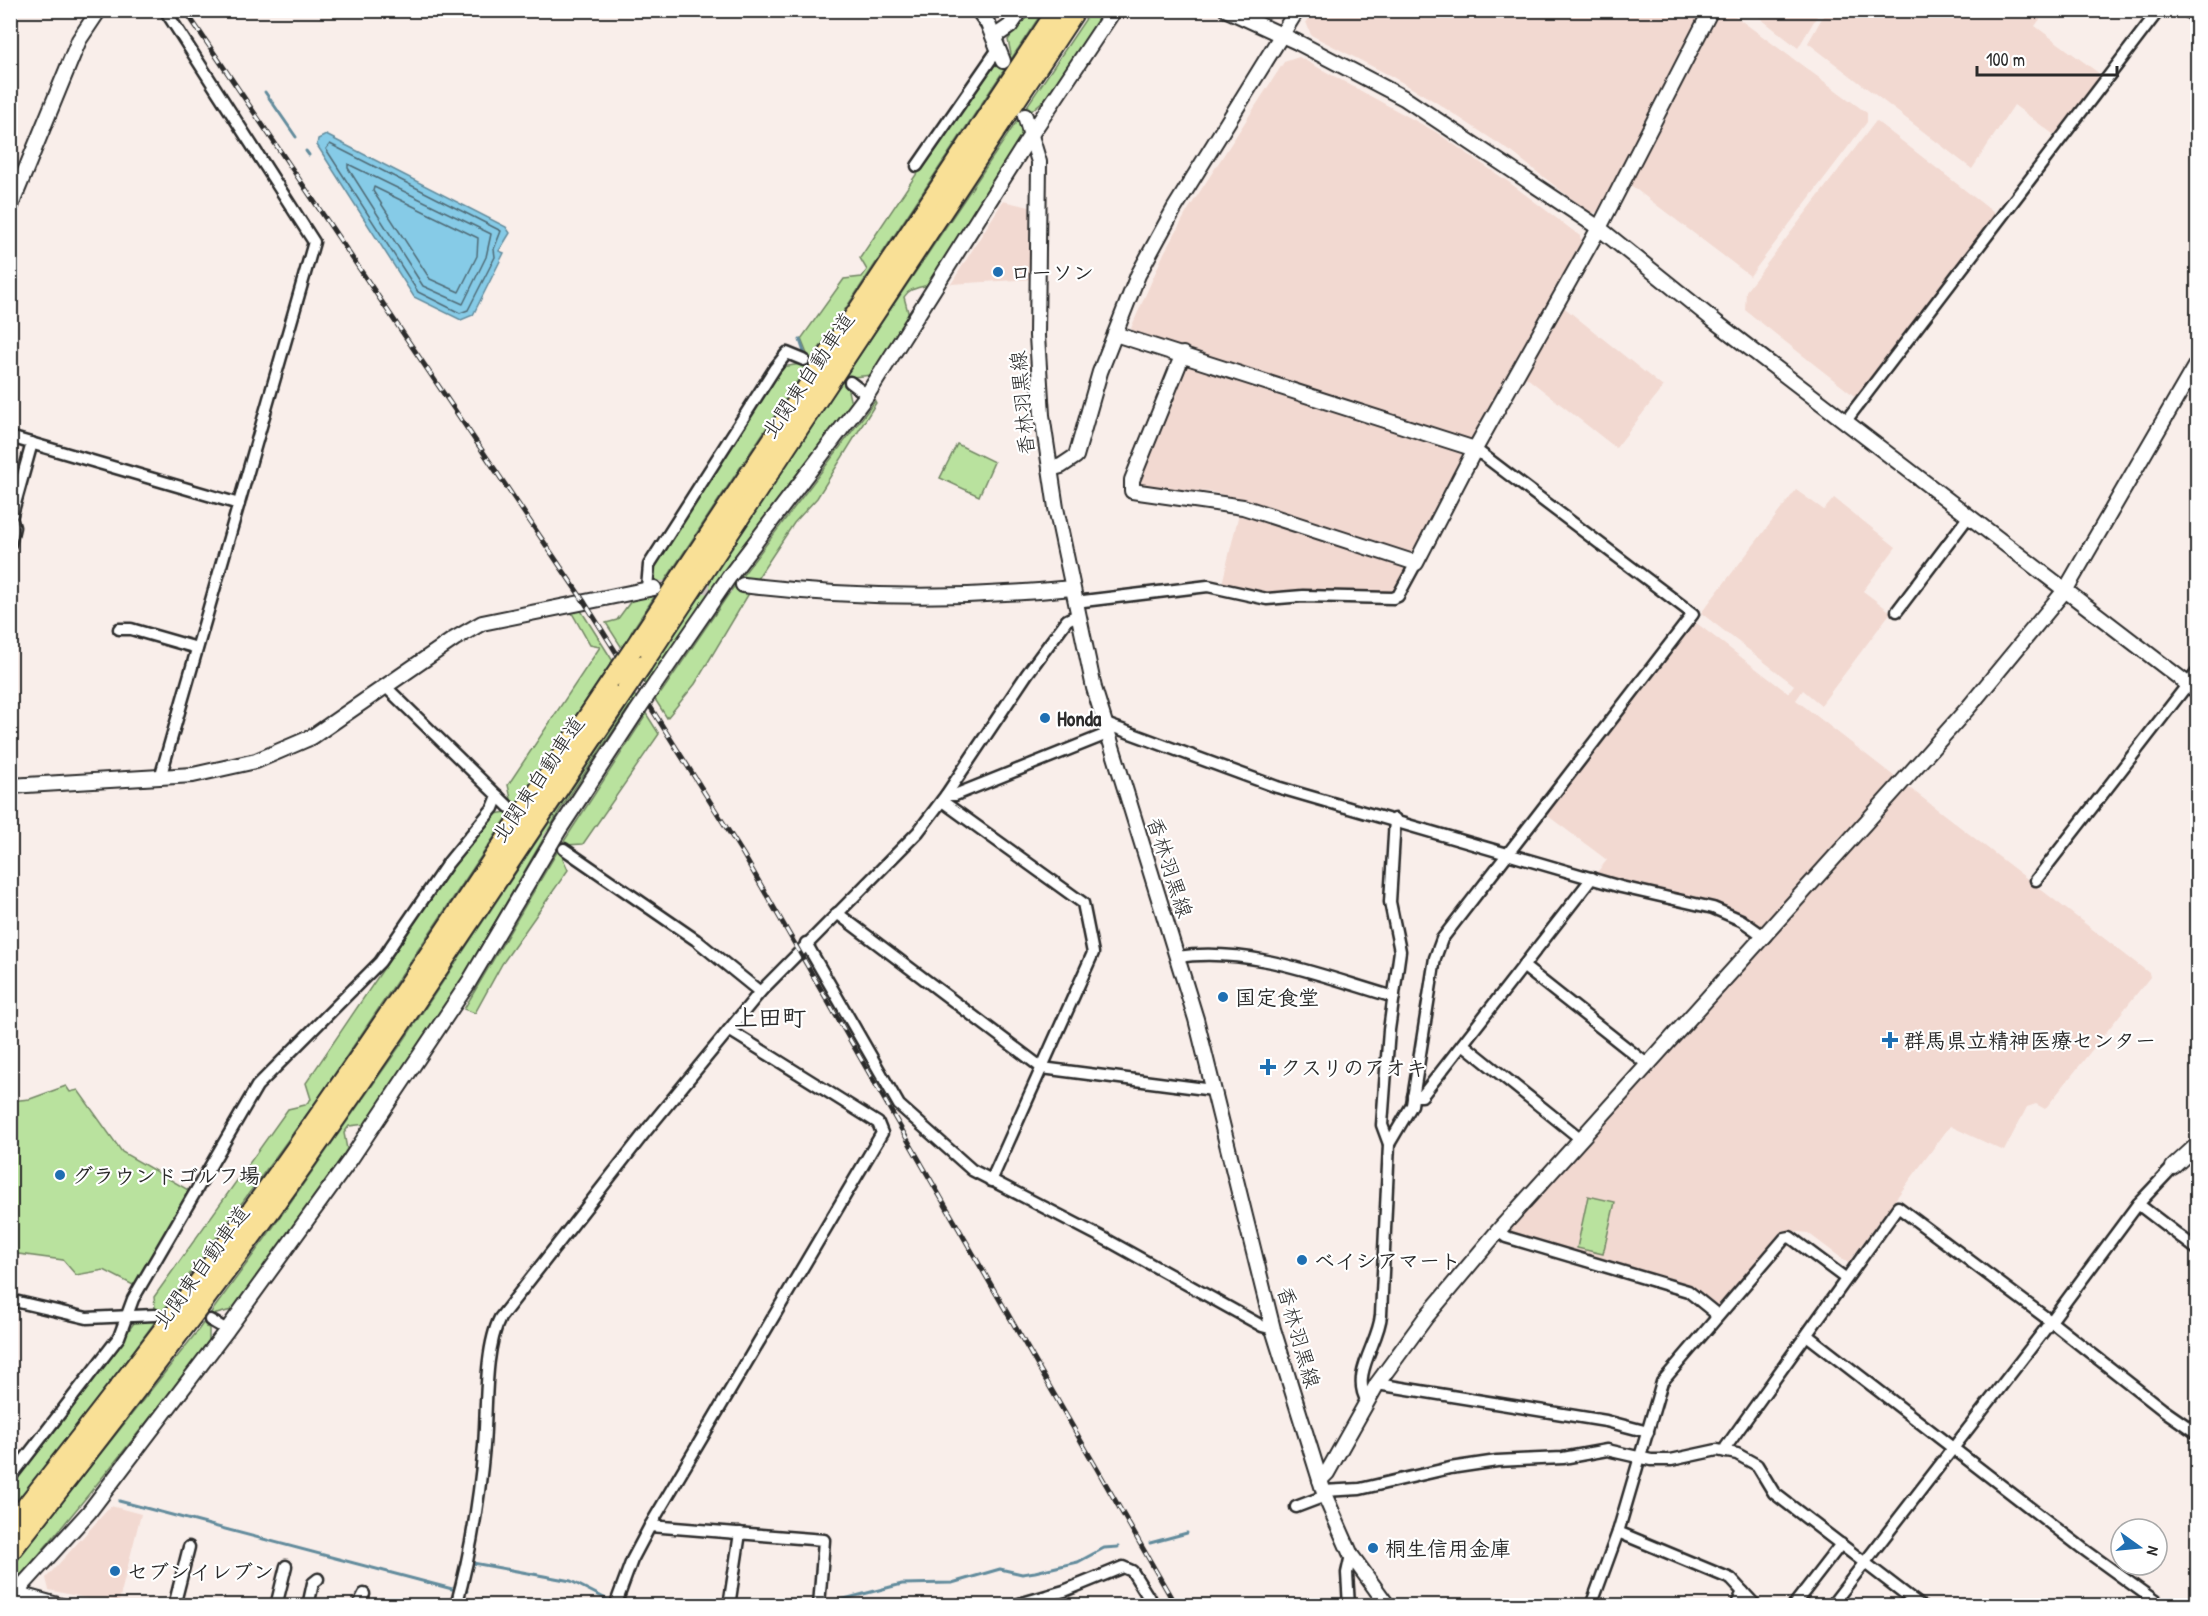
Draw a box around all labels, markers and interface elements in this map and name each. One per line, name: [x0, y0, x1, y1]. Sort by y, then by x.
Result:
scale bar: [1977, 39, 2116, 77]
text: 100 m: [1986, 47, 2025, 72]
place label: ローソン: [1010, 258, 1094, 287]
marker: ローソン: [991, 265, 1005, 279]
street label: 北関東自動車道: [755, 306, 861, 444]
street label: 香林羽黒線: [1003, 349, 1041, 457]
place label: Honda: [1057, 704, 1102, 733]
street label: 北関東自動車道: [485, 710, 591, 848]
marker: Honda: [1038, 711, 1052, 725]
street label: 香林羽黒線: [1140, 813, 1200, 921]
place label: 国定食堂: [1235, 983, 1319, 1012]
marker: 国定食堂: [1216, 990, 1230, 1004]
district label: 上田町: [734, 1001, 806, 1033]
place label: 群馬県立精神医療センター: [1904, 1026, 2156, 1055]
marker: 群馬県立精神医療センター: [1881, 1031, 1899, 1049]
place label: クスリのアオキ: [1280, 1053, 1427, 1082]
marker: クスリのアオキ: [1261, 1060, 1275, 1074]
place label: グラウンドゴルフ場: [72, 1161, 260, 1190]
marker: グラウンドゴルフ場: [53, 1168, 67, 1182]
street label: 北関東自動車道: [146, 1199, 256, 1335]
place label: ベイシアマート: [1314, 1246, 1461, 1275]
marker: ベイシアマート: [1295, 1253, 1309, 1267]
street label: 香林羽黒線: [1271, 1283, 1327, 1391]
north arrow: [2109, 1517, 2169, 1577]
place label: 桐生信用金庫: [1385, 1534, 1511, 1563]
marker: 桐生信用金庫: [1366, 1541, 1380, 1555]
text: N: [2142, 1544, 2165, 1558]
place label: セブンイレブン: [127, 1557, 274, 1586]
marker: セブンイレブン: [108, 1564, 122, 1578]

